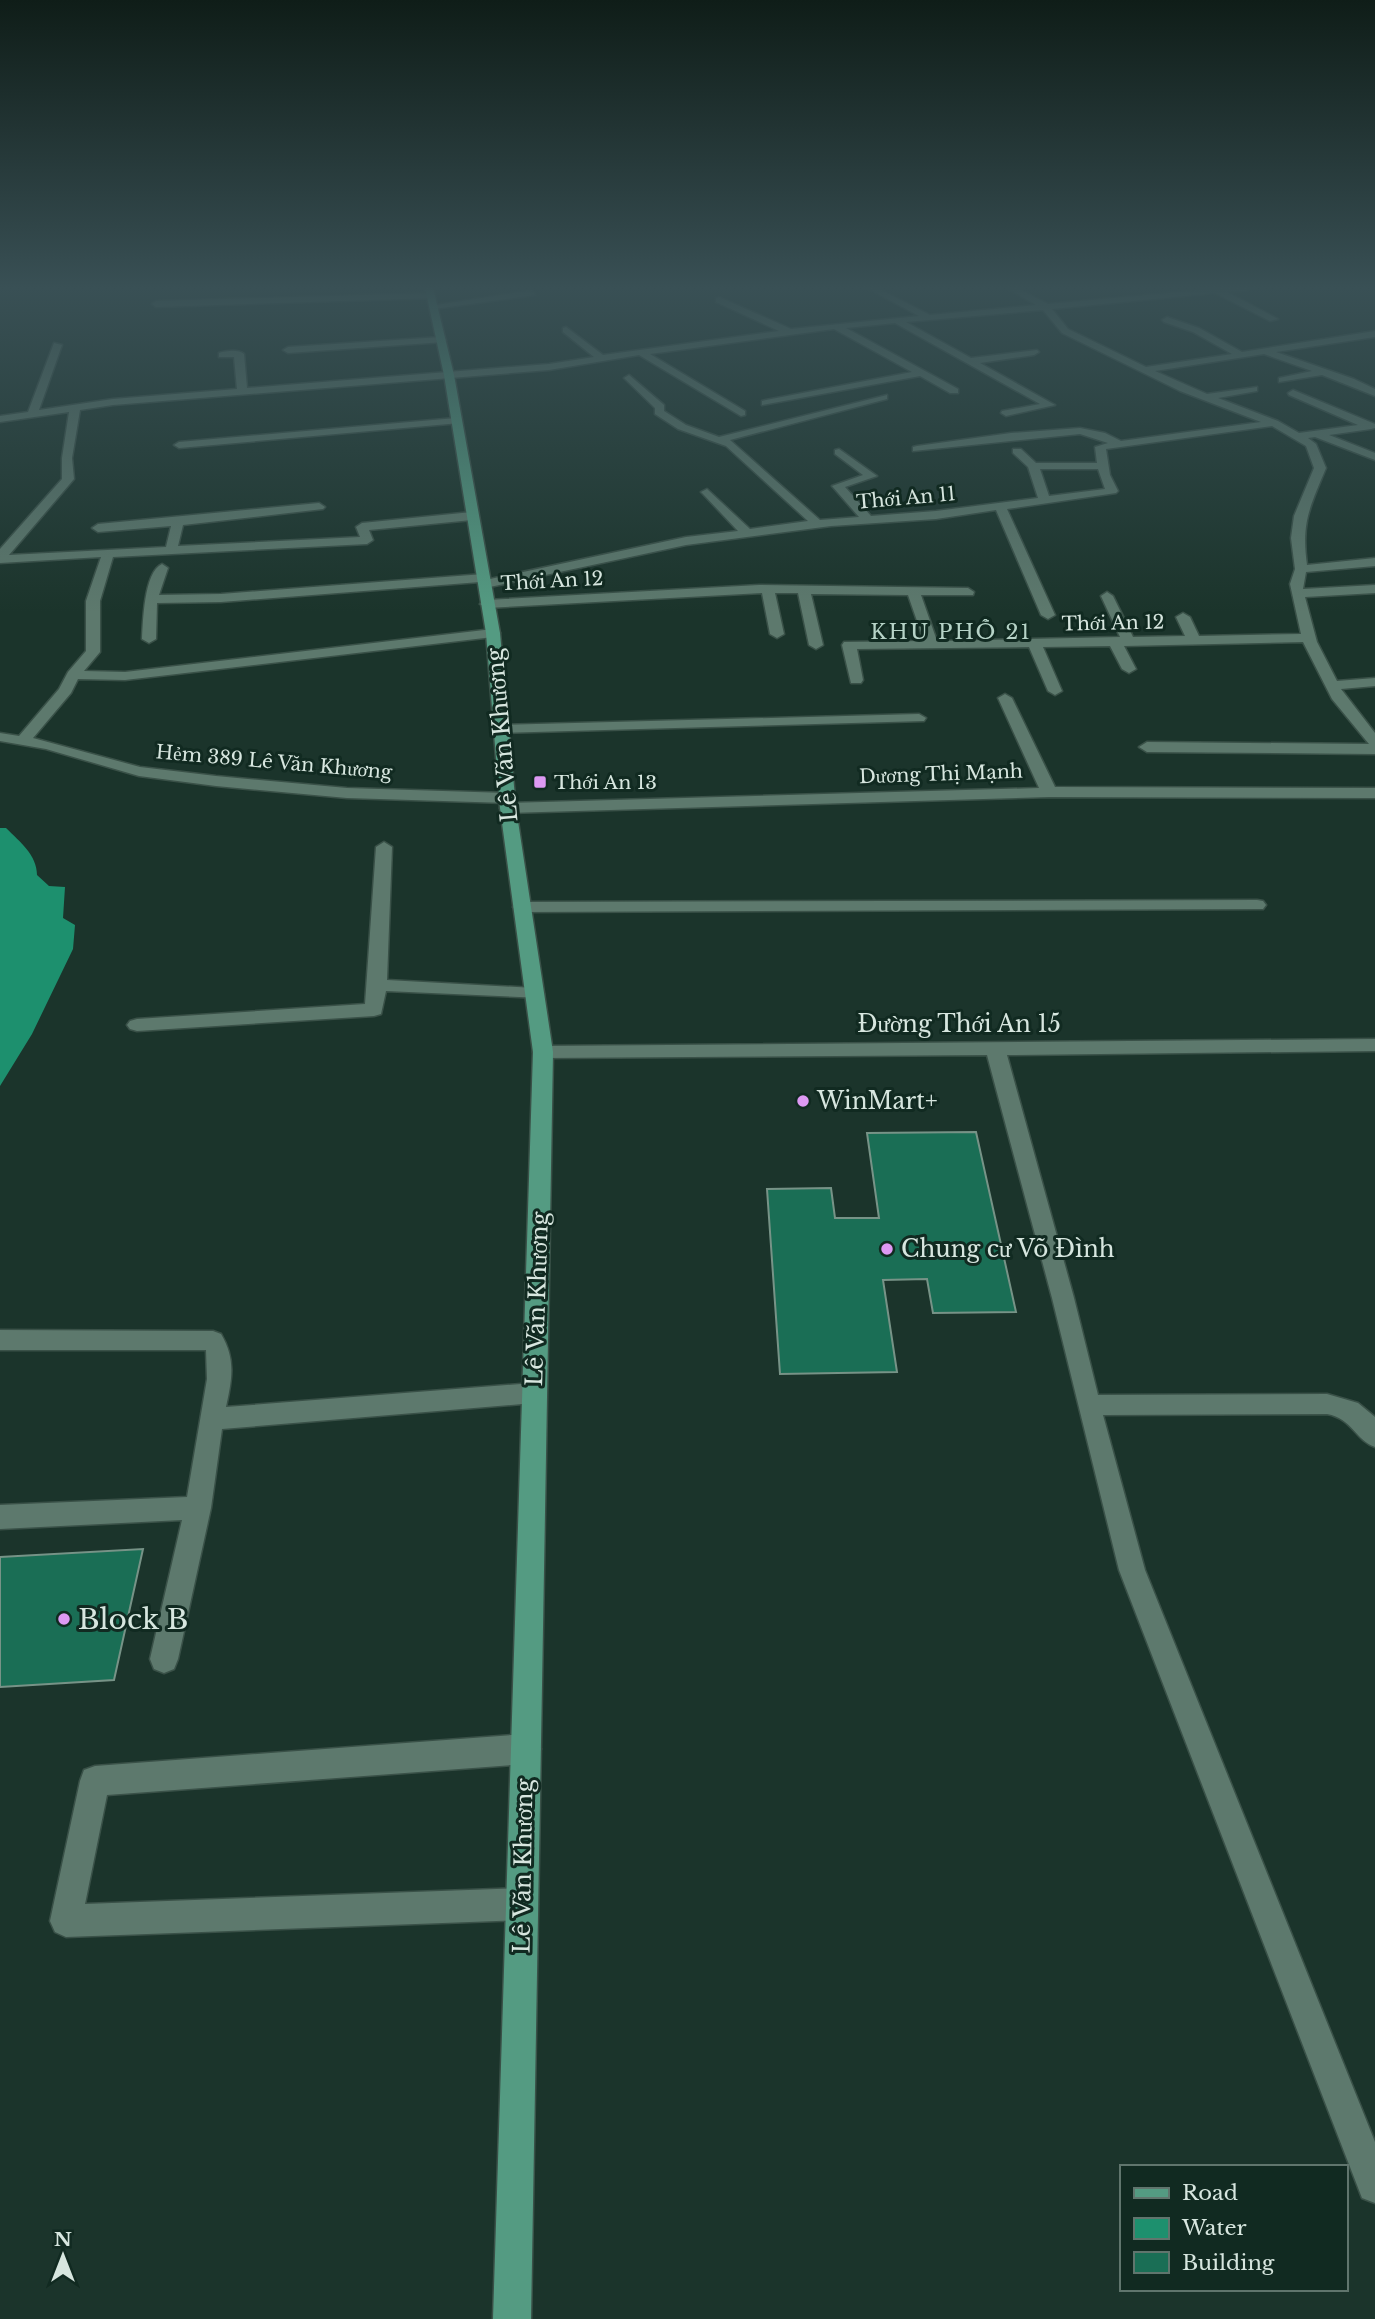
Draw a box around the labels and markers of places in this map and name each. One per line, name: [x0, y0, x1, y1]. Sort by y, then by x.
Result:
place label: Thới An 13: [554, 771, 657, 794]
marker: Thới An 13: [532, 774, 548, 790]
place label: WinMart+: [816, 1087, 938, 1115]
marker: WinMart+: [795, 1093, 811, 1109]
place label: Chung cư Võ Đình: [901, 1235, 1115, 1263]
marker: Chung cư Võ Đình: [879, 1241, 895, 1257]
place label: Block B: [78, 1602, 188, 1637]
marker: Block B: [56, 1611, 72, 1627]

